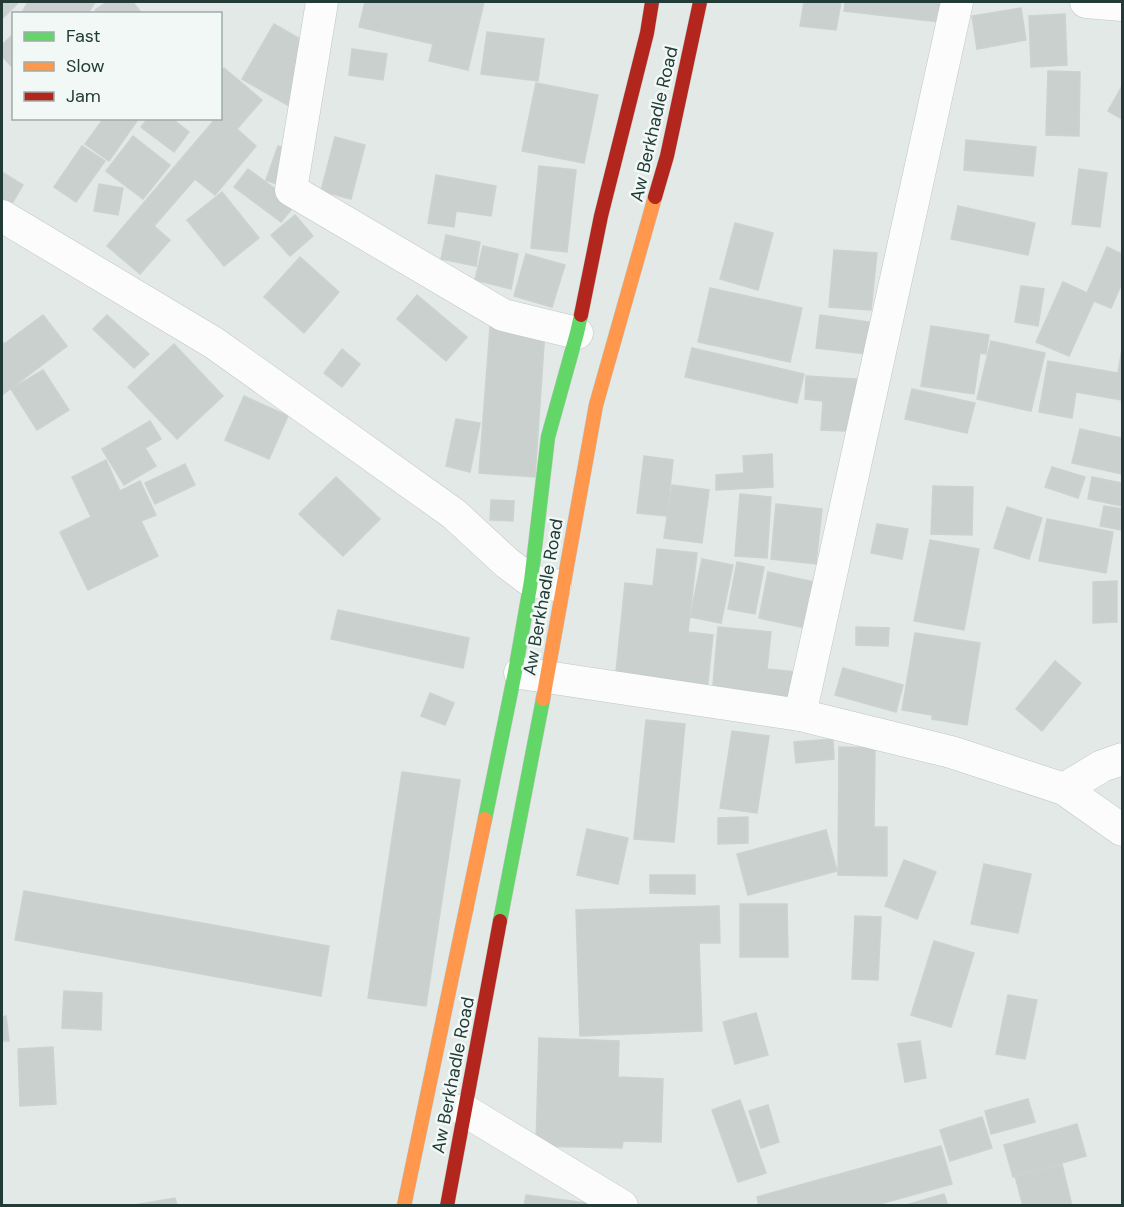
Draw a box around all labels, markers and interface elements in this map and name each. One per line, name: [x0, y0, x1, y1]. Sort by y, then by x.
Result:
legend: [12, 12, 222, 120]
text: Fast: [66, 24, 101, 48]
street label: Aw Berkhadle Road: [624, 44, 684, 204]
text: Slow: [66, 54, 105, 78]
text: Jam: [66, 84, 101, 108]
street label: Aw Berkhadle Road: [517, 517, 569, 677]
street label: Aw Berkhadle Road: [426, 995, 480, 1155]

